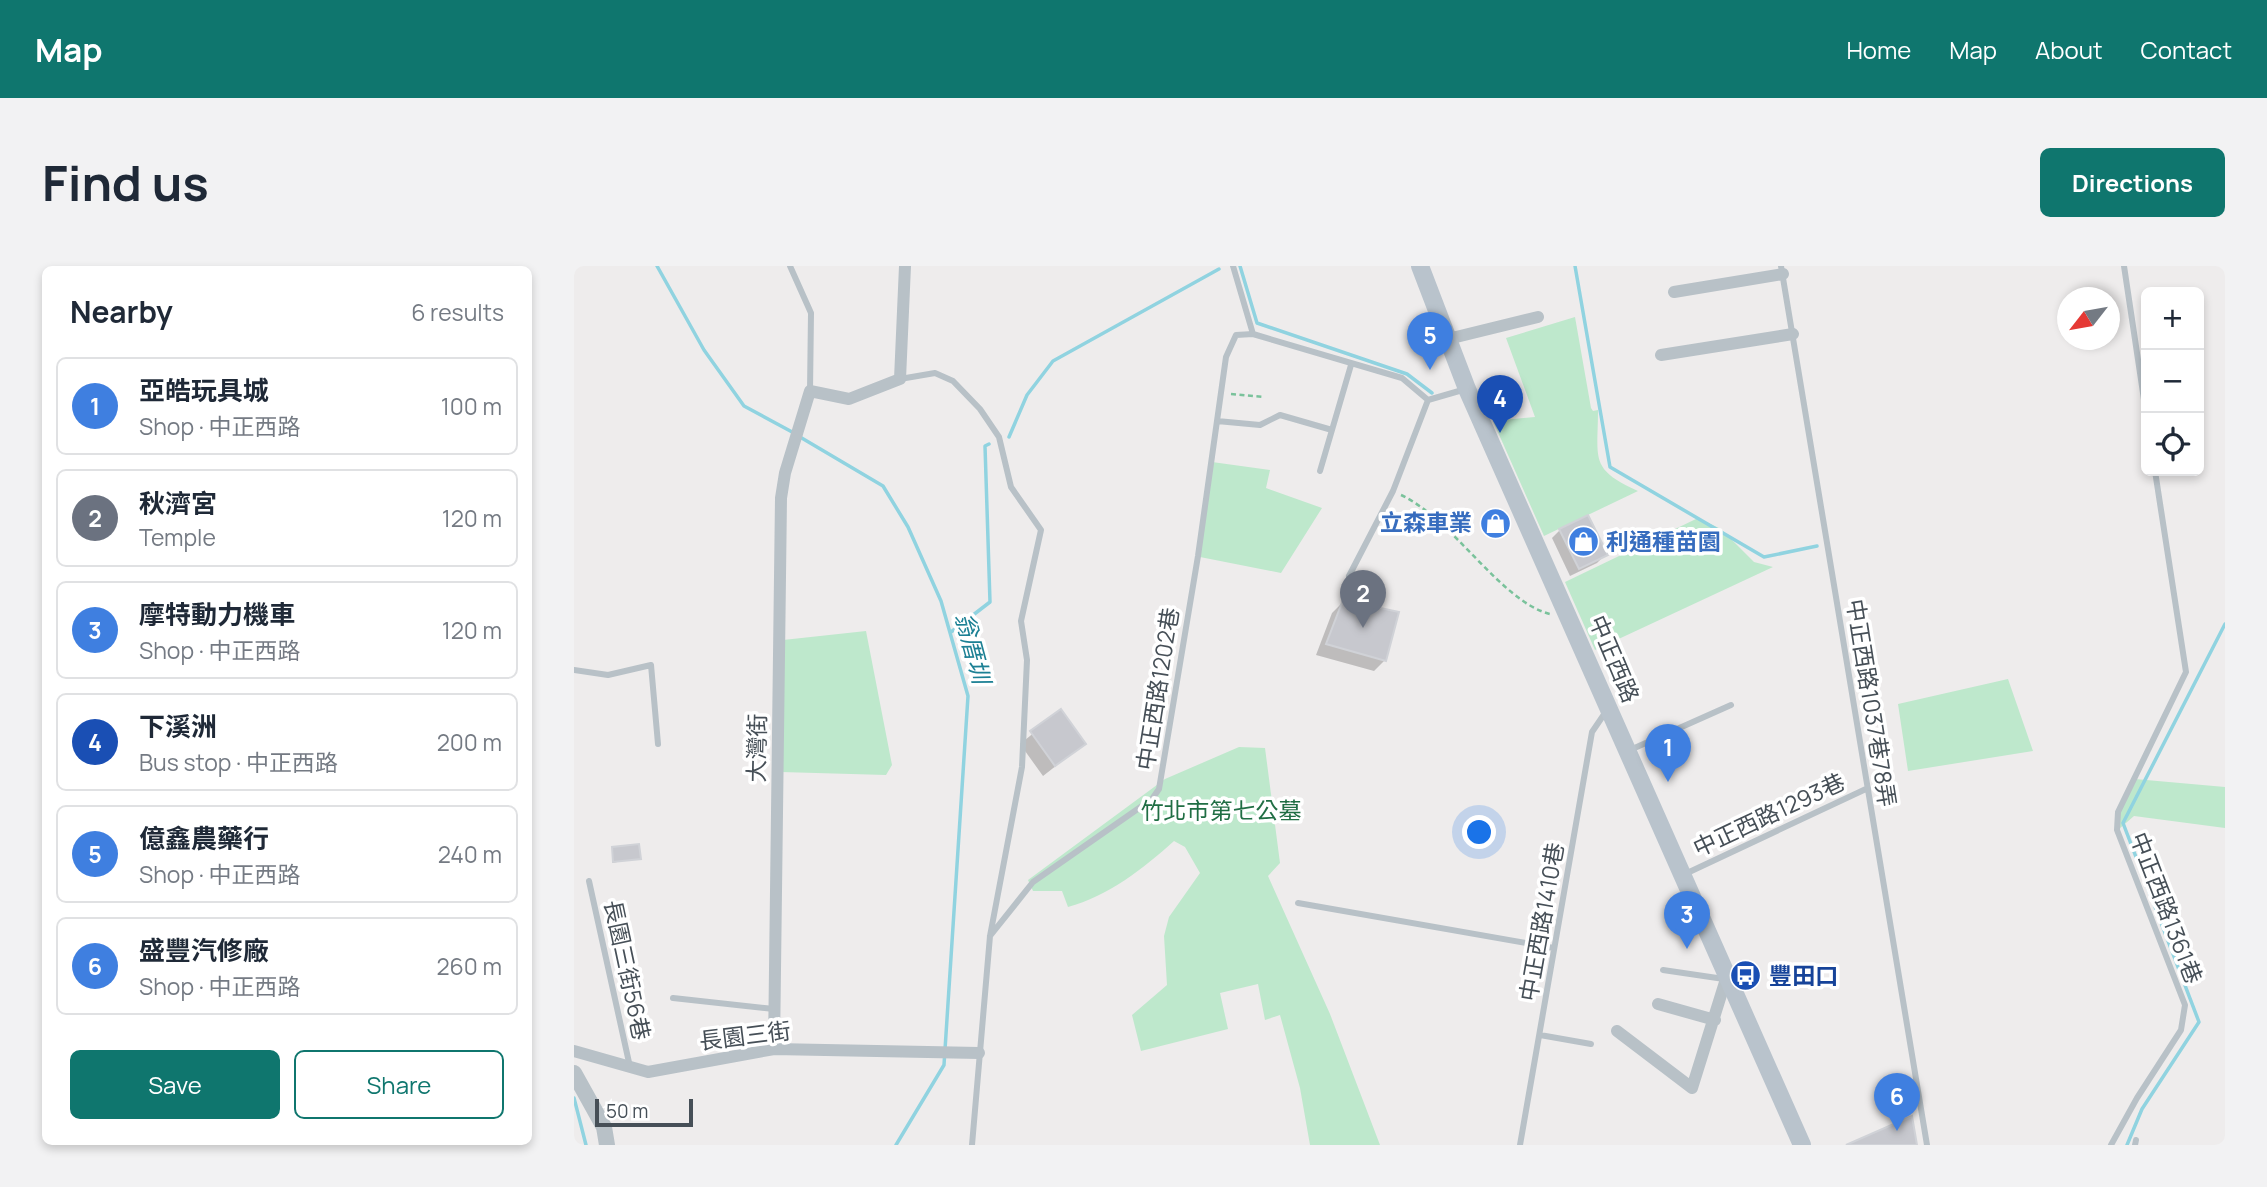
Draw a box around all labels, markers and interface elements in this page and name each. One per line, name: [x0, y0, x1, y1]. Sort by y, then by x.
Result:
text: Map: [35, 27, 103, 72]
text: Home: [1846, 33, 1911, 66]
text: Map: [1949, 33, 1997, 66]
text: About: [2035, 33, 2103, 66]
text: Contact: [2141, 33, 2232, 66]
button: Directions: [2040, 148, 2225, 217]
text: Find us: [42, 149, 209, 216]
north arrow: [2057, 287, 2120, 350]
map controls: [2141, 287, 2204, 476]
button: +: [2141, 287, 2204, 350]
text: Nearby: [70, 291, 173, 332]
text: 6 results: [411, 296, 504, 328]
pin: 5: [1407, 312, 1453, 370]
button: −: [2141, 350, 2204, 413]
text: 亞皓玩具城: [139, 372, 269, 408]
pin: 4: [1477, 375, 1523, 433]
text: 1: [90, 390, 100, 422]
text: 100 m: [441, 390, 502, 422]
text: Shop · 中正西路: [139, 410, 300, 442]
button: locate: [2141, 413, 2204, 476]
text: 秋濟宮: [139, 485, 217, 521]
text: 2: [88, 502, 102, 534]
text: 120 m: [442, 502, 502, 534]
place label: 立森車業: [1380, 506, 1472, 538]
shop icon: 立森車業: [1478, 506, 1512, 540]
text: Temple: [139, 521, 216, 553]
shop icon: 利通種苗園: [1566, 525, 1600, 559]
place label: 利通種苗園: [1606, 525, 1721, 557]
pin: 2: [1340, 570, 1386, 628]
text: 摩特動力機車: [139, 596, 295, 632]
street label: 中正西路1037巷78弄: [1840, 597, 1904, 809]
street label: 中正西路1202巷: [1128, 605, 1186, 772]
water label: 翁厝圳: [948, 609, 999, 690]
street label: 中正西路: [1582, 610, 1648, 707]
text: 3: [88, 614, 102, 646]
text: 120 m: [442, 614, 502, 646]
text: Shop · 中正西路: [139, 634, 300, 666]
text: 下溪洲: [139, 708, 217, 744]
street label: 大灣街: [739, 713, 773, 783]
pin: 1: [1645, 724, 1691, 782]
text: 4: [88, 726, 102, 758]
text: 200 m: [437, 726, 502, 758]
text: Bus stop · 中正西路: [139, 746, 338, 778]
street label: 中正西路1293巷: [1687, 765, 1850, 863]
park label: 竹北市第七公墓: [1141, 794, 1302, 826]
your location: [1462, 815, 1496, 849]
text: 億鑫農藥行: [139, 820, 269, 856]
street label: 中正西路1361巷: [2123, 827, 2210, 988]
text: 5: [88, 838, 102, 870]
text: 240 m: [438, 838, 502, 870]
street label: 中正西路1410巷: [1511, 840, 1571, 1004]
text: Shop · 中正西路: [139, 858, 300, 890]
pin: 3: [1664, 891, 1710, 949]
street label: 長園三街56巷: [598, 897, 658, 1043]
text: 盛豐汽修廠: [139, 932, 269, 968]
text: 6: [88, 950, 102, 982]
text: 260 m: [436, 950, 502, 982]
bus stop icon: 豐田口: [1729, 959, 1763, 993]
place label: 豐田口: [1769, 959, 1838, 991]
text: Shop · 中正西路: [139, 970, 300, 1002]
street label: 長園三街: [697, 1014, 792, 1056]
button: Save: [70, 1050, 280, 1119]
button: Share: [294, 1050, 504, 1119]
pin: 6: [1874, 1073, 1920, 1131]
scale bar: [595, 1096, 693, 1128]
text: 50 m: [606, 1098, 648, 1124]

